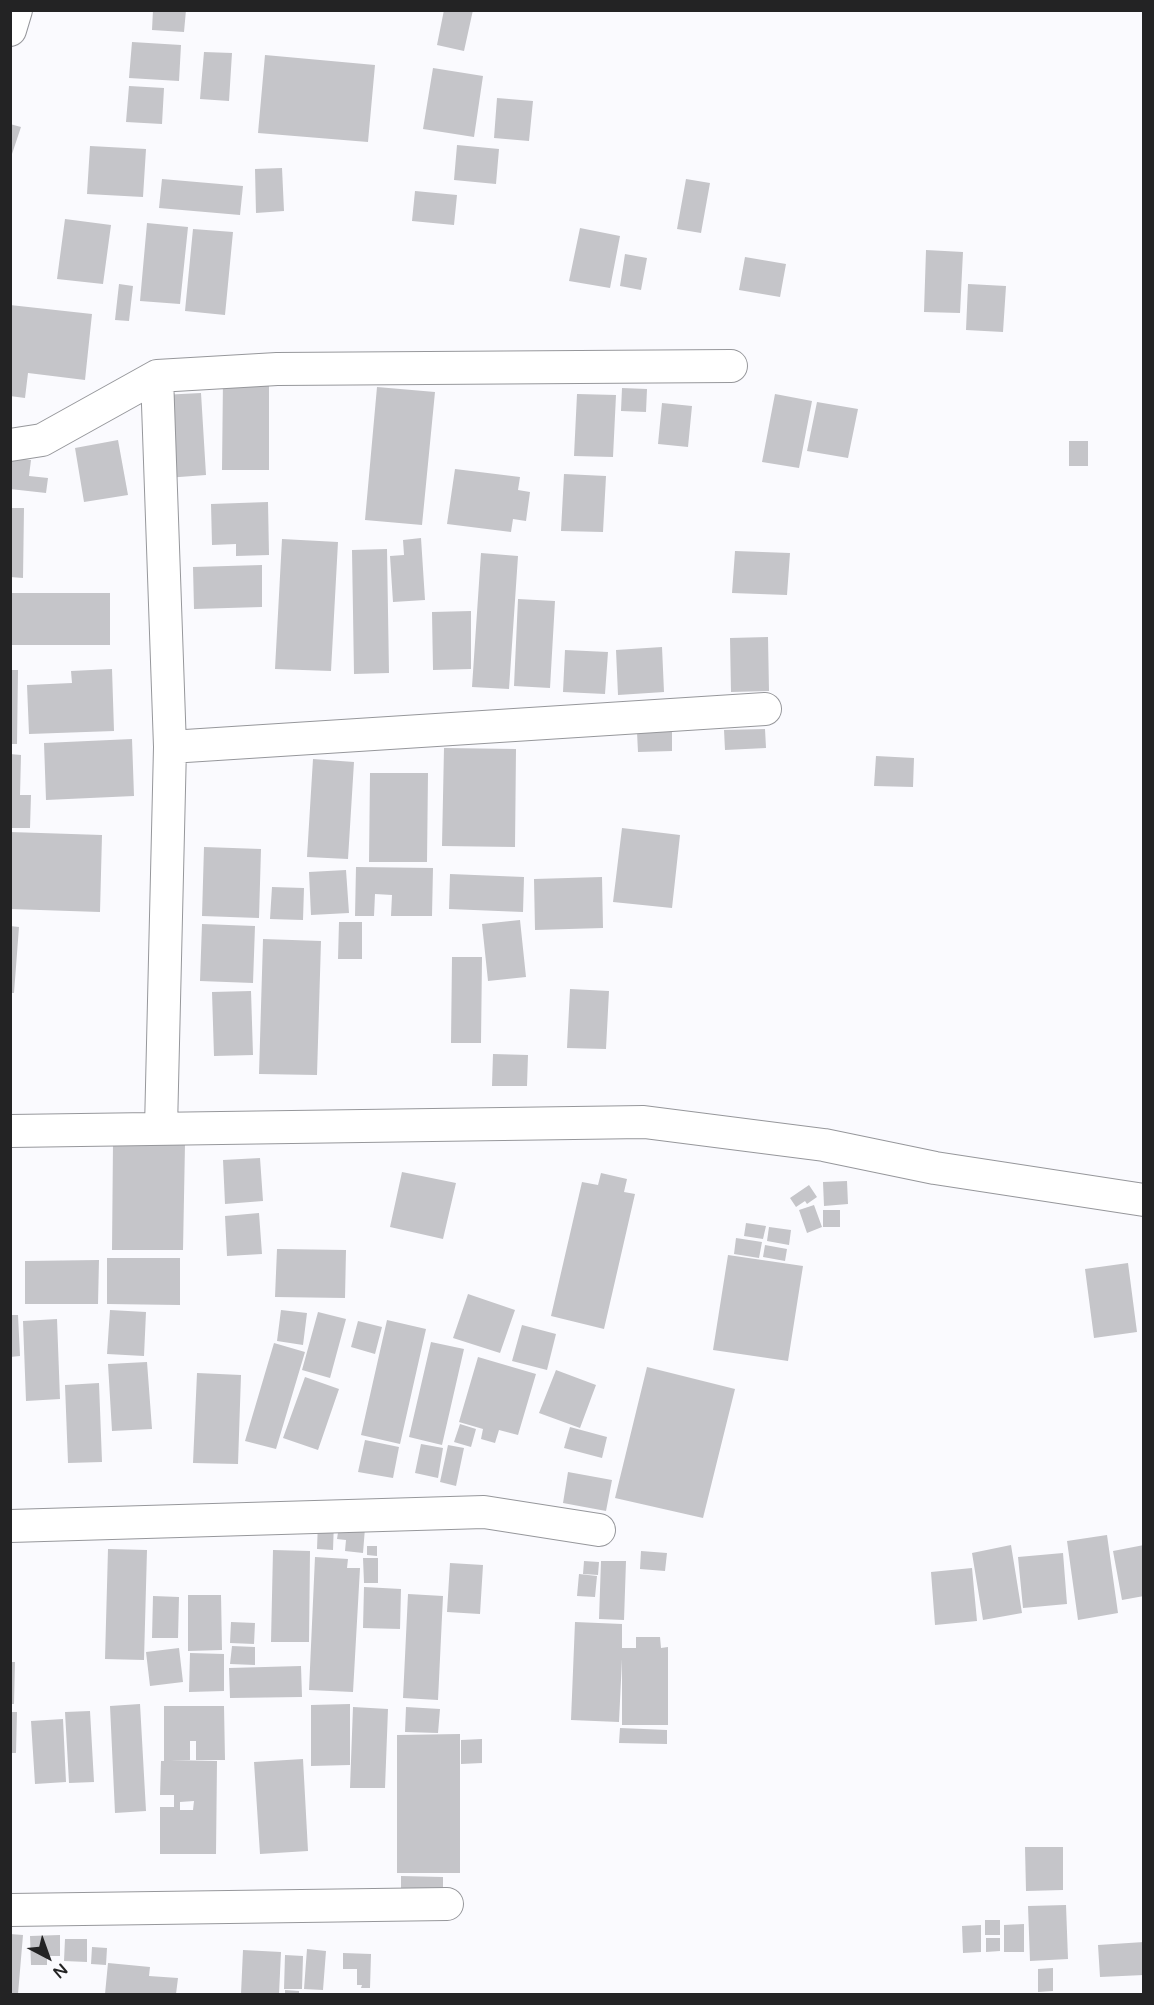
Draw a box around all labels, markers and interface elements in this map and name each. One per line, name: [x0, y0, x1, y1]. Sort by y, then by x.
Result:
north arrow: [18, 1927, 78, 1987]
text: N: [48, 1959, 71, 1982]

